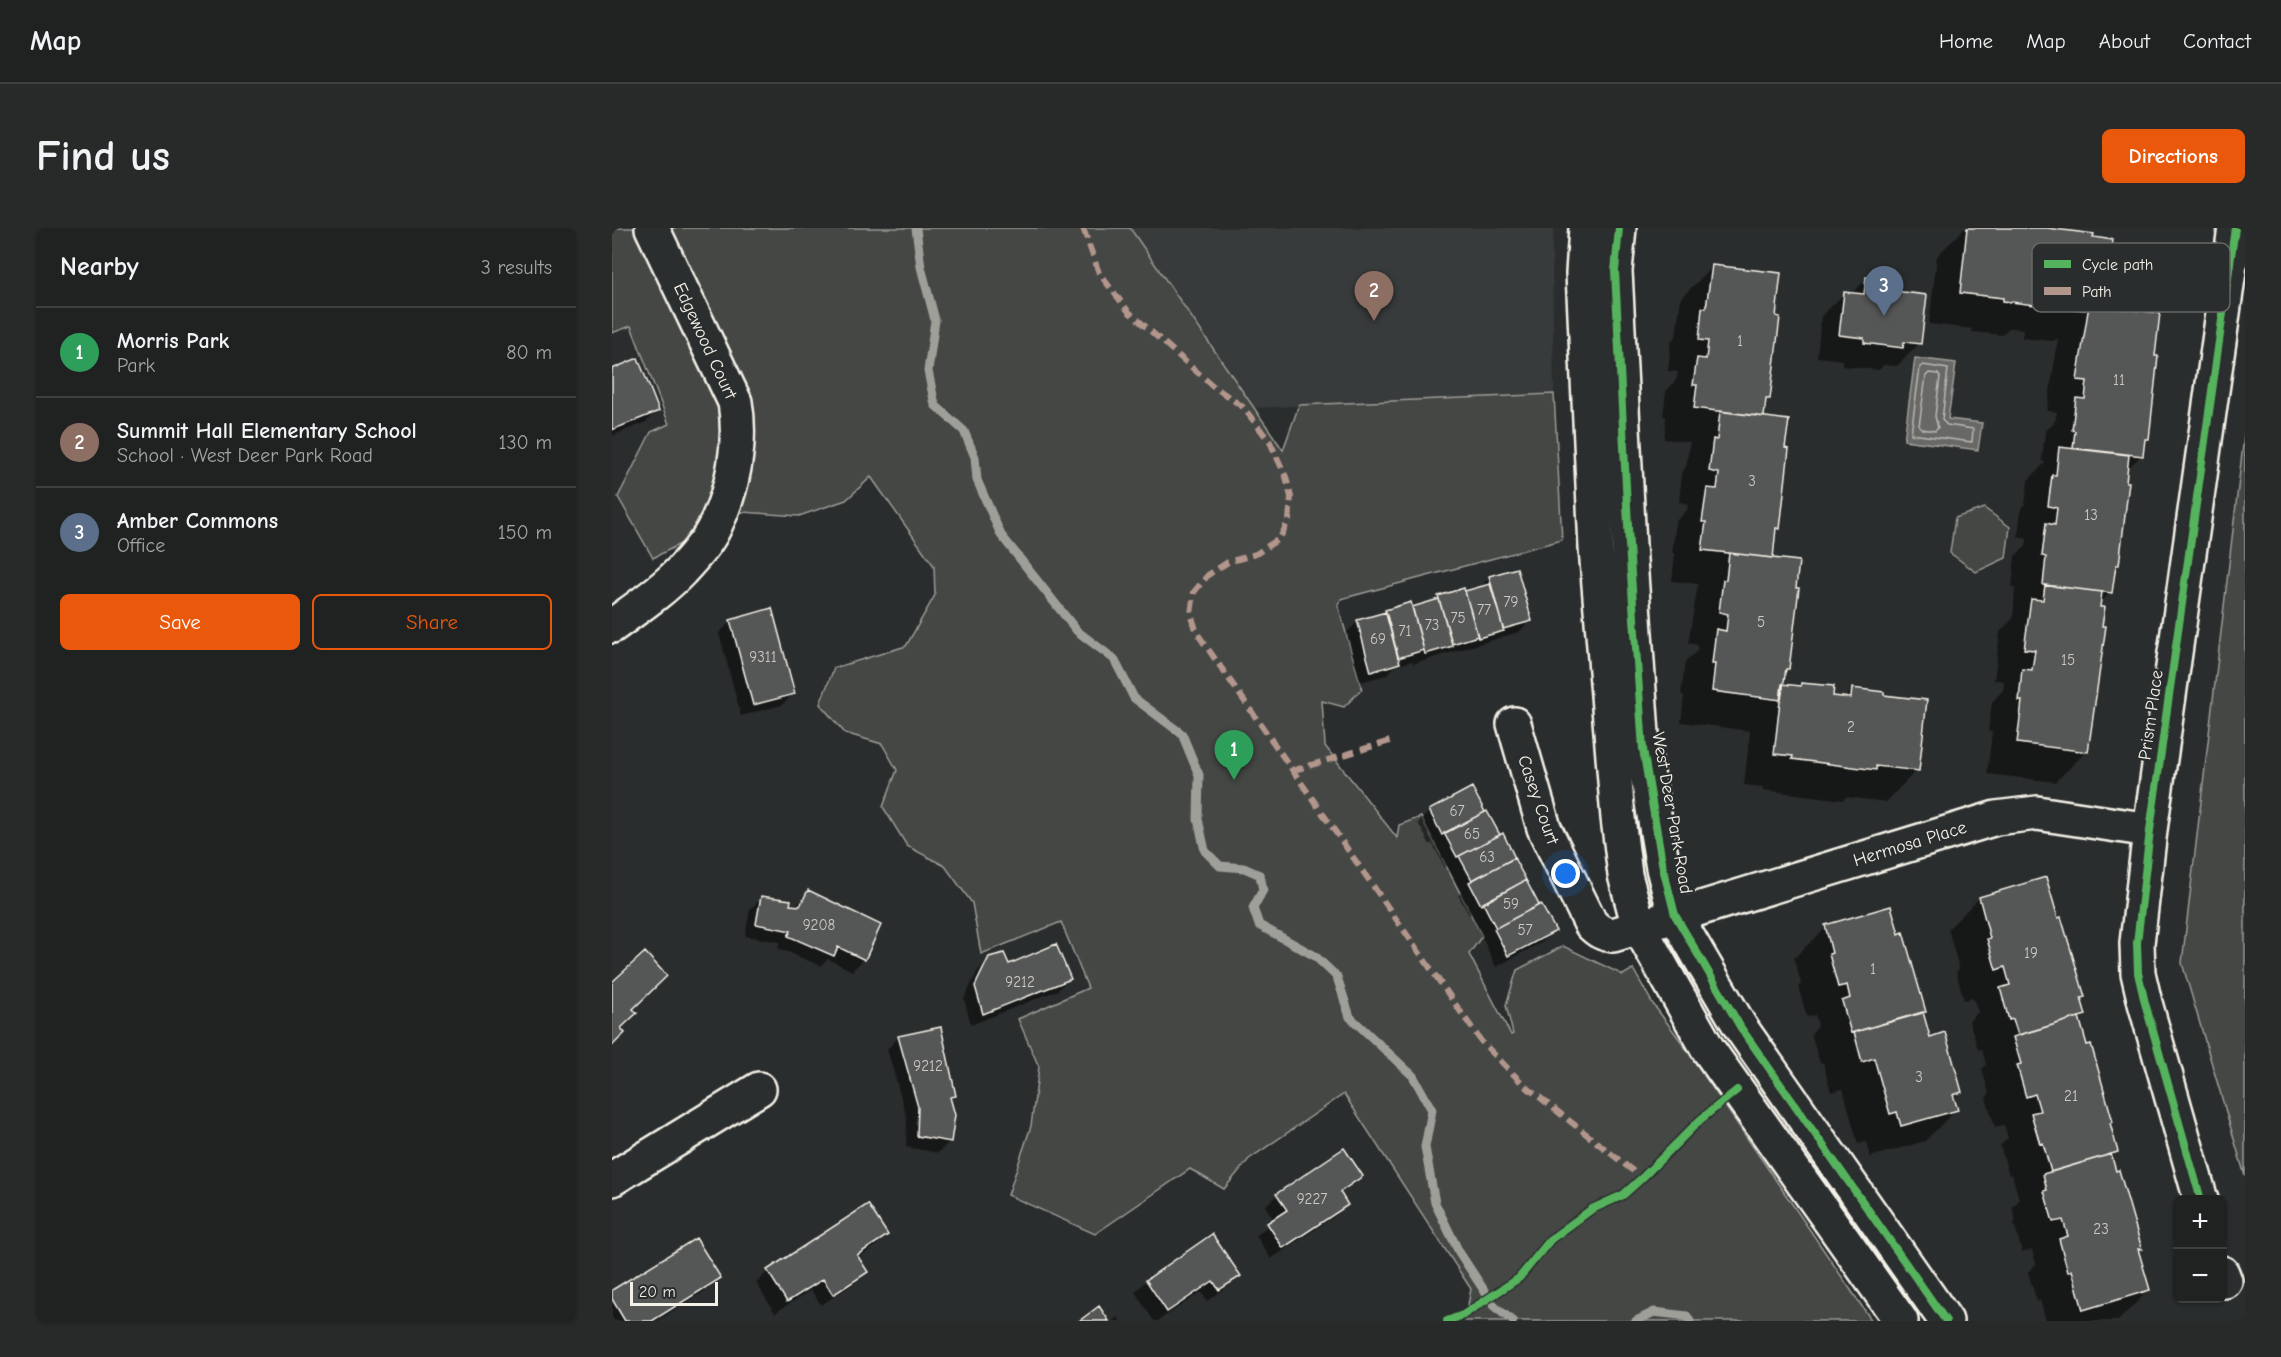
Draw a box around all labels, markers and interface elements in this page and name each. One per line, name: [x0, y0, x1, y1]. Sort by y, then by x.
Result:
text: Map: [30, 25, 81, 57]
text: Home: [1939, 29, 1993, 53]
text: Map: [2026, 29, 2066, 53]
text: About: [2099, 29, 2150, 53]
text: Contact: [2183, 29, 2251, 53]
button: Directions: [2102, 129, 2245, 183]
text: Find us: [36, 132, 170, 181]
legend: [2032, 243, 2230, 312]
text: Nearby: [60, 252, 139, 282]
text: 3 results: [481, 256, 552, 279]
text: Cycle path: [2082, 256, 2153, 274]
pin: 3: [1864, 266, 1904, 316]
pin: 2: [1354, 272, 1394, 321]
street label: Edgewood Court: [669, 279, 742, 403]
text: Path: [2082, 283, 2112, 301]
text: Morris Park: [117, 328, 229, 354]
house number: 1: [1737, 332, 1743, 350]
text: 1: [76, 341, 83, 364]
text: 80 m: [506, 341, 552, 364]
text: Park: [117, 354, 155, 377]
house number: 11: [2113, 371, 2125, 389]
text: Summit Hall Elementary School: [117, 418, 417, 444]
text: 2: [75, 431, 84, 454]
text: 130 m: [499, 431, 552, 454]
text: School · West Deer Park Road: [117, 444, 373, 467]
house number: 3: [1748, 472, 1756, 490]
house number: 13: [2084, 506, 2098, 524]
text: Amber Commons: [117, 508, 278, 534]
text: 3: [75, 521, 84, 544]
text: 150 m: [498, 521, 552, 544]
text: Office: [117, 534, 165, 557]
house number: 79: [1503, 593, 1519, 611]
button: Save: [60, 594, 300, 650]
button: Share: [312, 594, 552, 650]
house number: 77: [1477, 601, 1491, 619]
house number: 75: [1450, 609, 1466, 627]
house number: 5: [1757, 613, 1765, 631]
house number: 73: [1425, 616, 1439, 634]
house number: 71: [1398, 622, 1412, 640]
house number: 69: [1370, 630, 1386, 648]
house number: 9311: [749, 648, 777, 666]
house number: 15: [2061, 651, 2075, 669]
street label: Prism Place: [2134, 669, 2168, 761]
house number: 2: [1847, 718, 1855, 736]
pin: 1: [1214, 730, 1254, 780]
street label: West Deer Park Road: [1647, 730, 1697, 896]
street label: Casey Court: [1513, 753, 1563, 848]
house number: 67: [1449, 802, 1465, 820]
street label: Hermosa Place: [1851, 817, 1969, 871]
house number: 65: [1464, 825, 1480, 843]
house number: 63: [1479, 848, 1495, 866]
your location: [1551, 859, 1580, 888]
house number: 59: [1503, 895, 1519, 913]
house number: 9208: [803, 916, 835, 934]
house number: 57: [1517, 921, 1533, 939]
house number: 19: [2024, 944, 2038, 962]
house number: 1: [1870, 960, 1876, 978]
house number: 9212: [1005, 973, 1035, 991]
house number: 9212: [913, 1057, 943, 1075]
house number: 3: [1915, 1068, 1923, 1086]
house number: 21: [2064, 1087, 2078, 1105]
house number: 9227: [1297, 1190, 1327, 1208]
map controls: [2173, 1195, 2227, 1303]
button: +: [2173, 1195, 2227, 1249]
house number: 23: [2093, 1220, 2109, 1238]
button: −: [2173, 1249, 2227, 1303]
scale bar: [630, 1279, 718, 1306]
text: 20 m: [639, 1283, 676, 1301]

